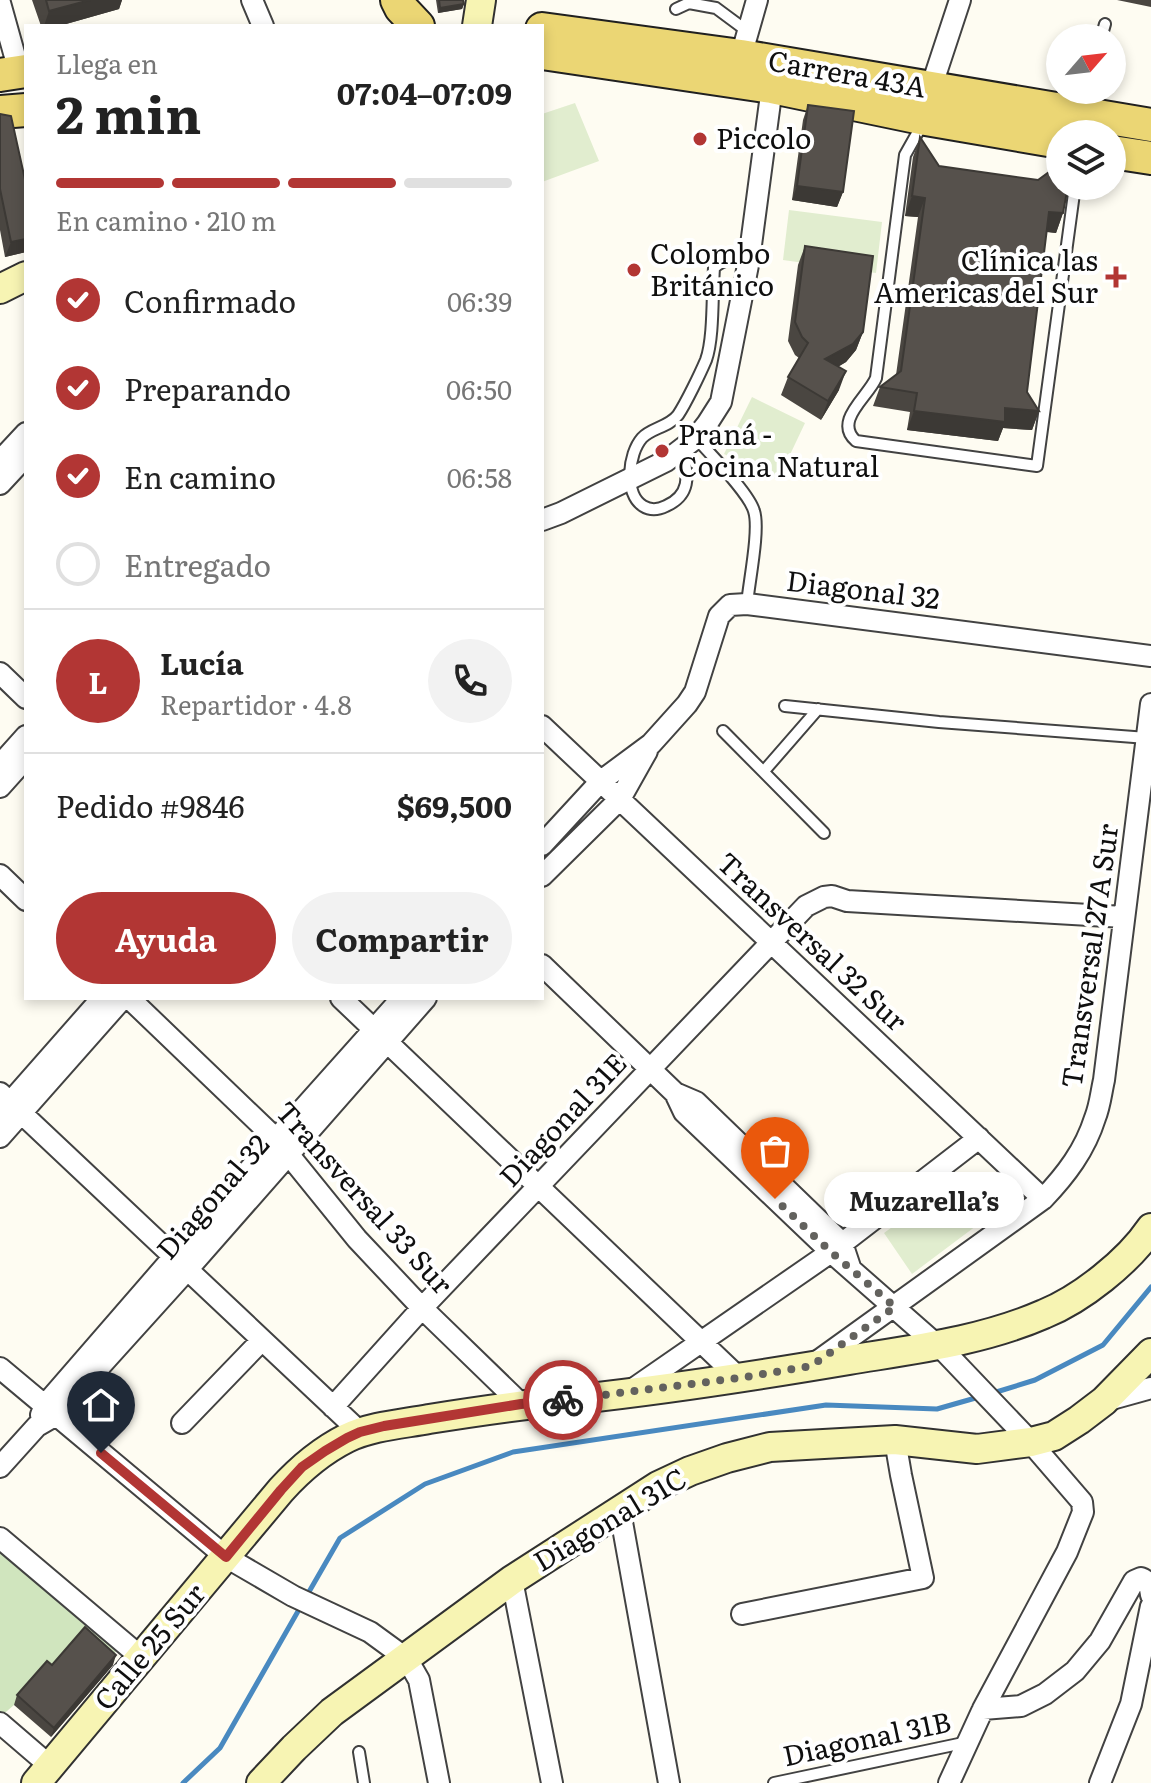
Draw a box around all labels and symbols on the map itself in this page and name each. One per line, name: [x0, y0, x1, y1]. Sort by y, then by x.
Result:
north arrow: [1046, 24, 1126, 104]
street label: Carrera 43A: [765, 37, 930, 107]
place label: Piccolo: [716, 116, 811, 158]
marker: Piccolo: [691, 130, 709, 148]
place label: Colombo Británico: [650, 231, 774, 305]
place label: Clínica las Americas del Sur: [874, 238, 1099, 312]
marker: Colombo Británico: [625, 261, 643, 279]
marker: Clínica las Americas del Sur: [1105, 266, 1127, 288]
place label: Praná - Cocina Natural: [678, 412, 879, 486]
marker: Praná - Cocina Natural: [653, 442, 671, 460]
street label: Diagonal 32: [784, 558, 942, 618]
street label: Transversal 27A Sur: [1049, 820, 1127, 1091]
street label: Transversal 32 Sur: [709, 841, 918, 1040]
street label: Diagonal 31E: [488, 1042, 635, 1195]
street label: Transversal 33 Sur: [267, 1091, 464, 1303]
pin: [741, 1117, 809, 1199]
street label: Diagonal 32: [145, 1124, 278, 1268]
callout: Muzarella’s: [823, 1171, 1023, 1227]
courier: [523, 1360, 603, 1440]
pin: [67, 1371, 135, 1453]
street label: Diagonal 31C: [525, 1456, 693, 1581]
street label: Calle 25 Sur: [83, 1572, 215, 1718]
street label: Diagonal 31B: [779, 1699, 954, 1775]

